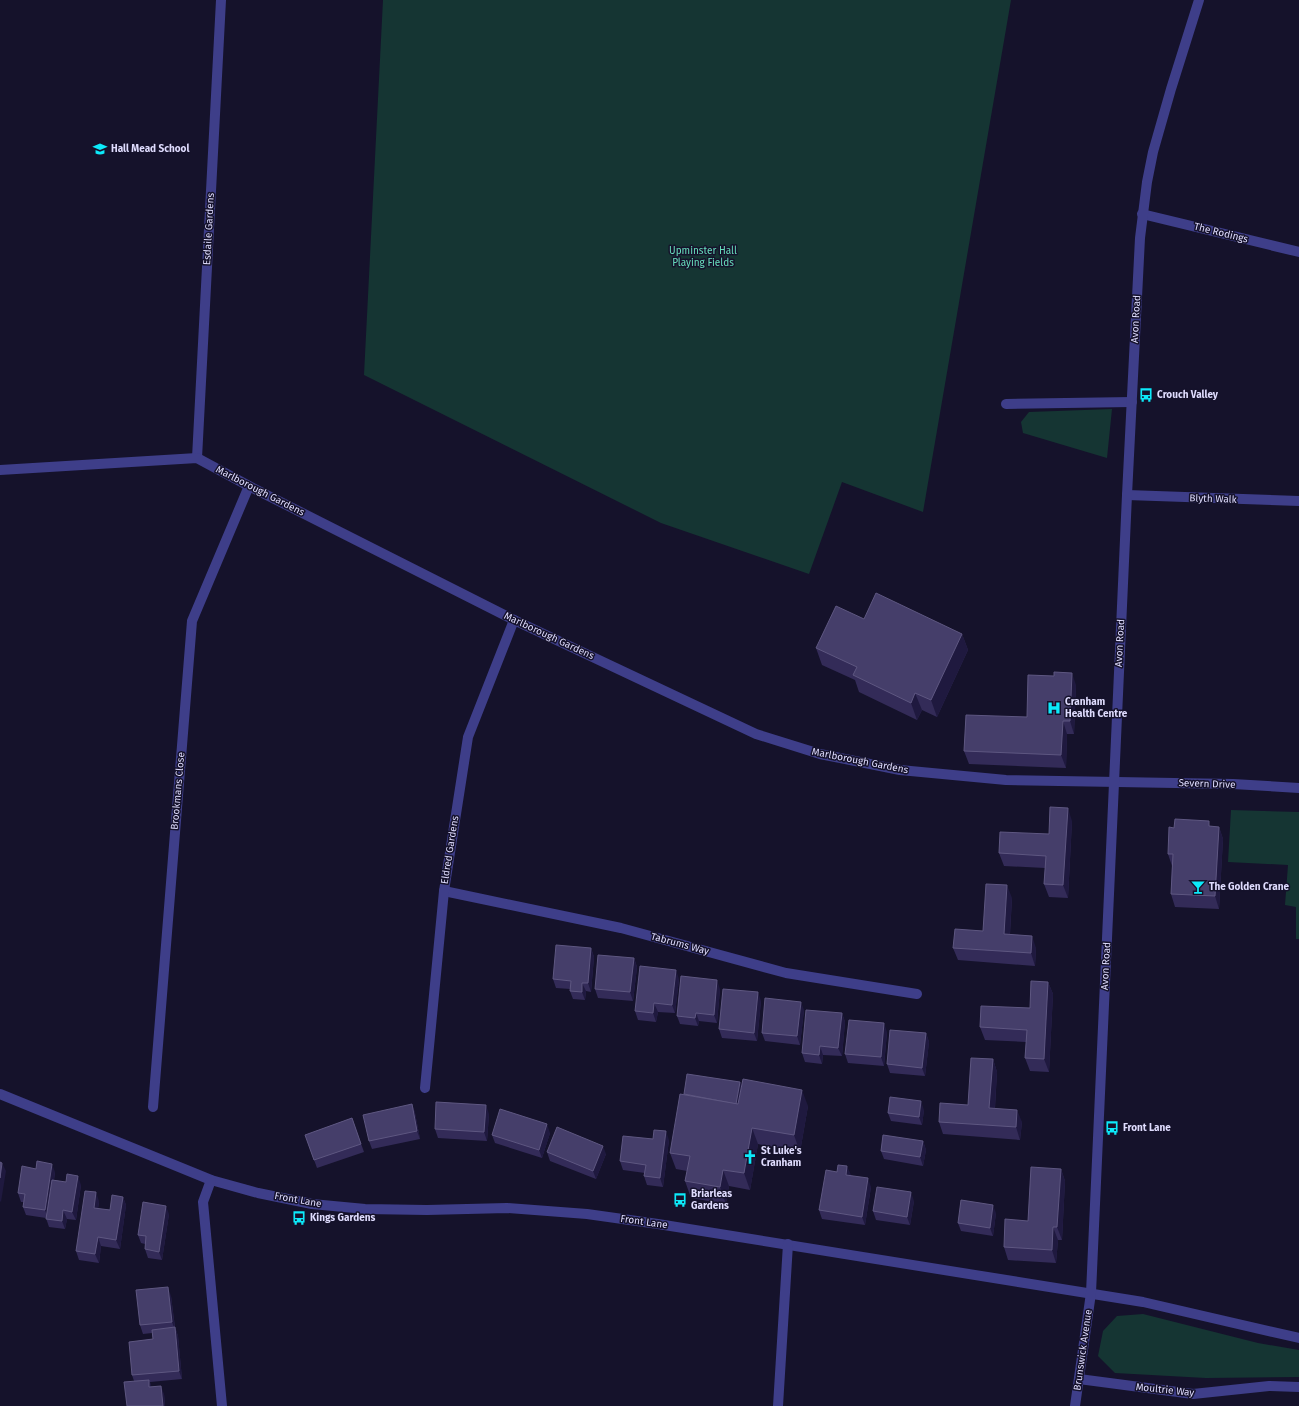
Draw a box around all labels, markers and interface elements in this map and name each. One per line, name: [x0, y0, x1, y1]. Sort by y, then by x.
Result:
school or university icon: Hall Mead School: [92, 141, 108, 157]
place label: Hall Mead School: [111, 143, 189, 155]
street label: Esdaile Gardens: [201, 192, 217, 265]
street label: The Rodings: [1193, 220, 1250, 246]
park label: Upminster Hall Playing Fields: [669, 245, 737, 269]
street label: Avon Road: [1129, 295, 1143, 343]
bus stop icon: Crouch Valley: [1138, 387, 1154, 403]
place label: Crouch Valley: [1157, 389, 1219, 401]
street label: Marlborough Gardens: [214, 463, 307, 519]
street label: Blyth Walk: [1189, 492, 1238, 506]
street label: Marlborough Gardens: [502, 610, 596, 662]
street label: Avon Road: [1113, 619, 1127, 667]
place label: Cranham Health Centre: [1065, 696, 1128, 720]
hospital icon: Cranham Health Centre: [1046, 700, 1062, 716]
street label: Marlborough Gardens: [811, 746, 910, 776]
street label: Brookmans Close: [169, 752, 187, 830]
street label: Severn Drive: [1178, 777, 1236, 791]
street label: Eldred Gardens: [439, 815, 461, 885]
bar icon: The Golden Crane: [1190, 879, 1206, 895]
place label: The Golden Crane: [1209, 881, 1289, 893]
street label: Tabrums Way: [650, 930, 711, 958]
street label: Avon Road: [1099, 942, 1113, 990]
bus stop icon: Front Lane: [1104, 1120, 1120, 1136]
place label: Front Lane: [1123, 1122, 1171, 1134]
place label: St Luke's Cranham: [761, 1145, 802, 1169]
church icon: St Luke's Cranham: [742, 1149, 758, 1165]
place label: Briarleas Gardens: [691, 1188, 732, 1212]
street label: Front Lane: [273, 1190, 323, 1210]
bus stop icon: Briarleas Gardens: [672, 1192, 688, 1208]
bus stop icon: Kings Gardens: [291, 1210, 307, 1226]
place label: Kings Gardens: [310, 1212, 375, 1224]
street label: Front Lane: [620, 1213, 668, 1231]
street label: Brunswick Avenue: [1071, 1309, 1095, 1391]
street label: Moultrie Way: [1135, 1381, 1195, 1399]

